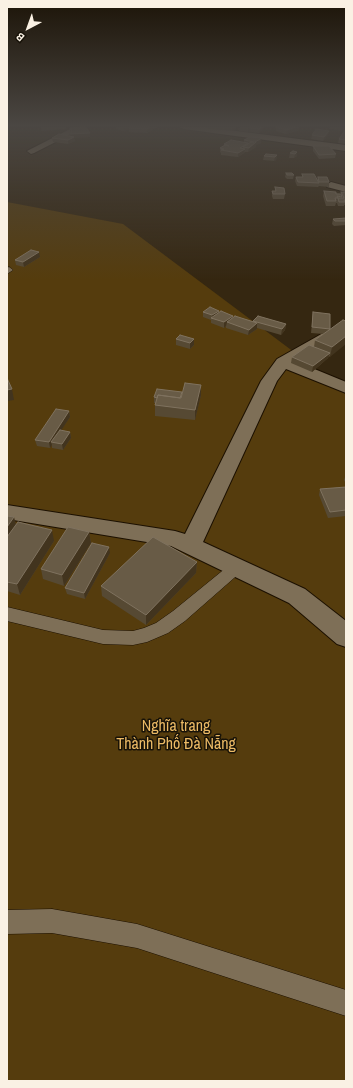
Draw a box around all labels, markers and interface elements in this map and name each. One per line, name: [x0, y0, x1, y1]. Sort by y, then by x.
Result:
north arrow: [8, 8, 48, 48]
text: B: [13, 30, 27, 44]
park label: Nghĩa trang Thành Phố Đà Nẵng: [116, 717, 236, 755]

